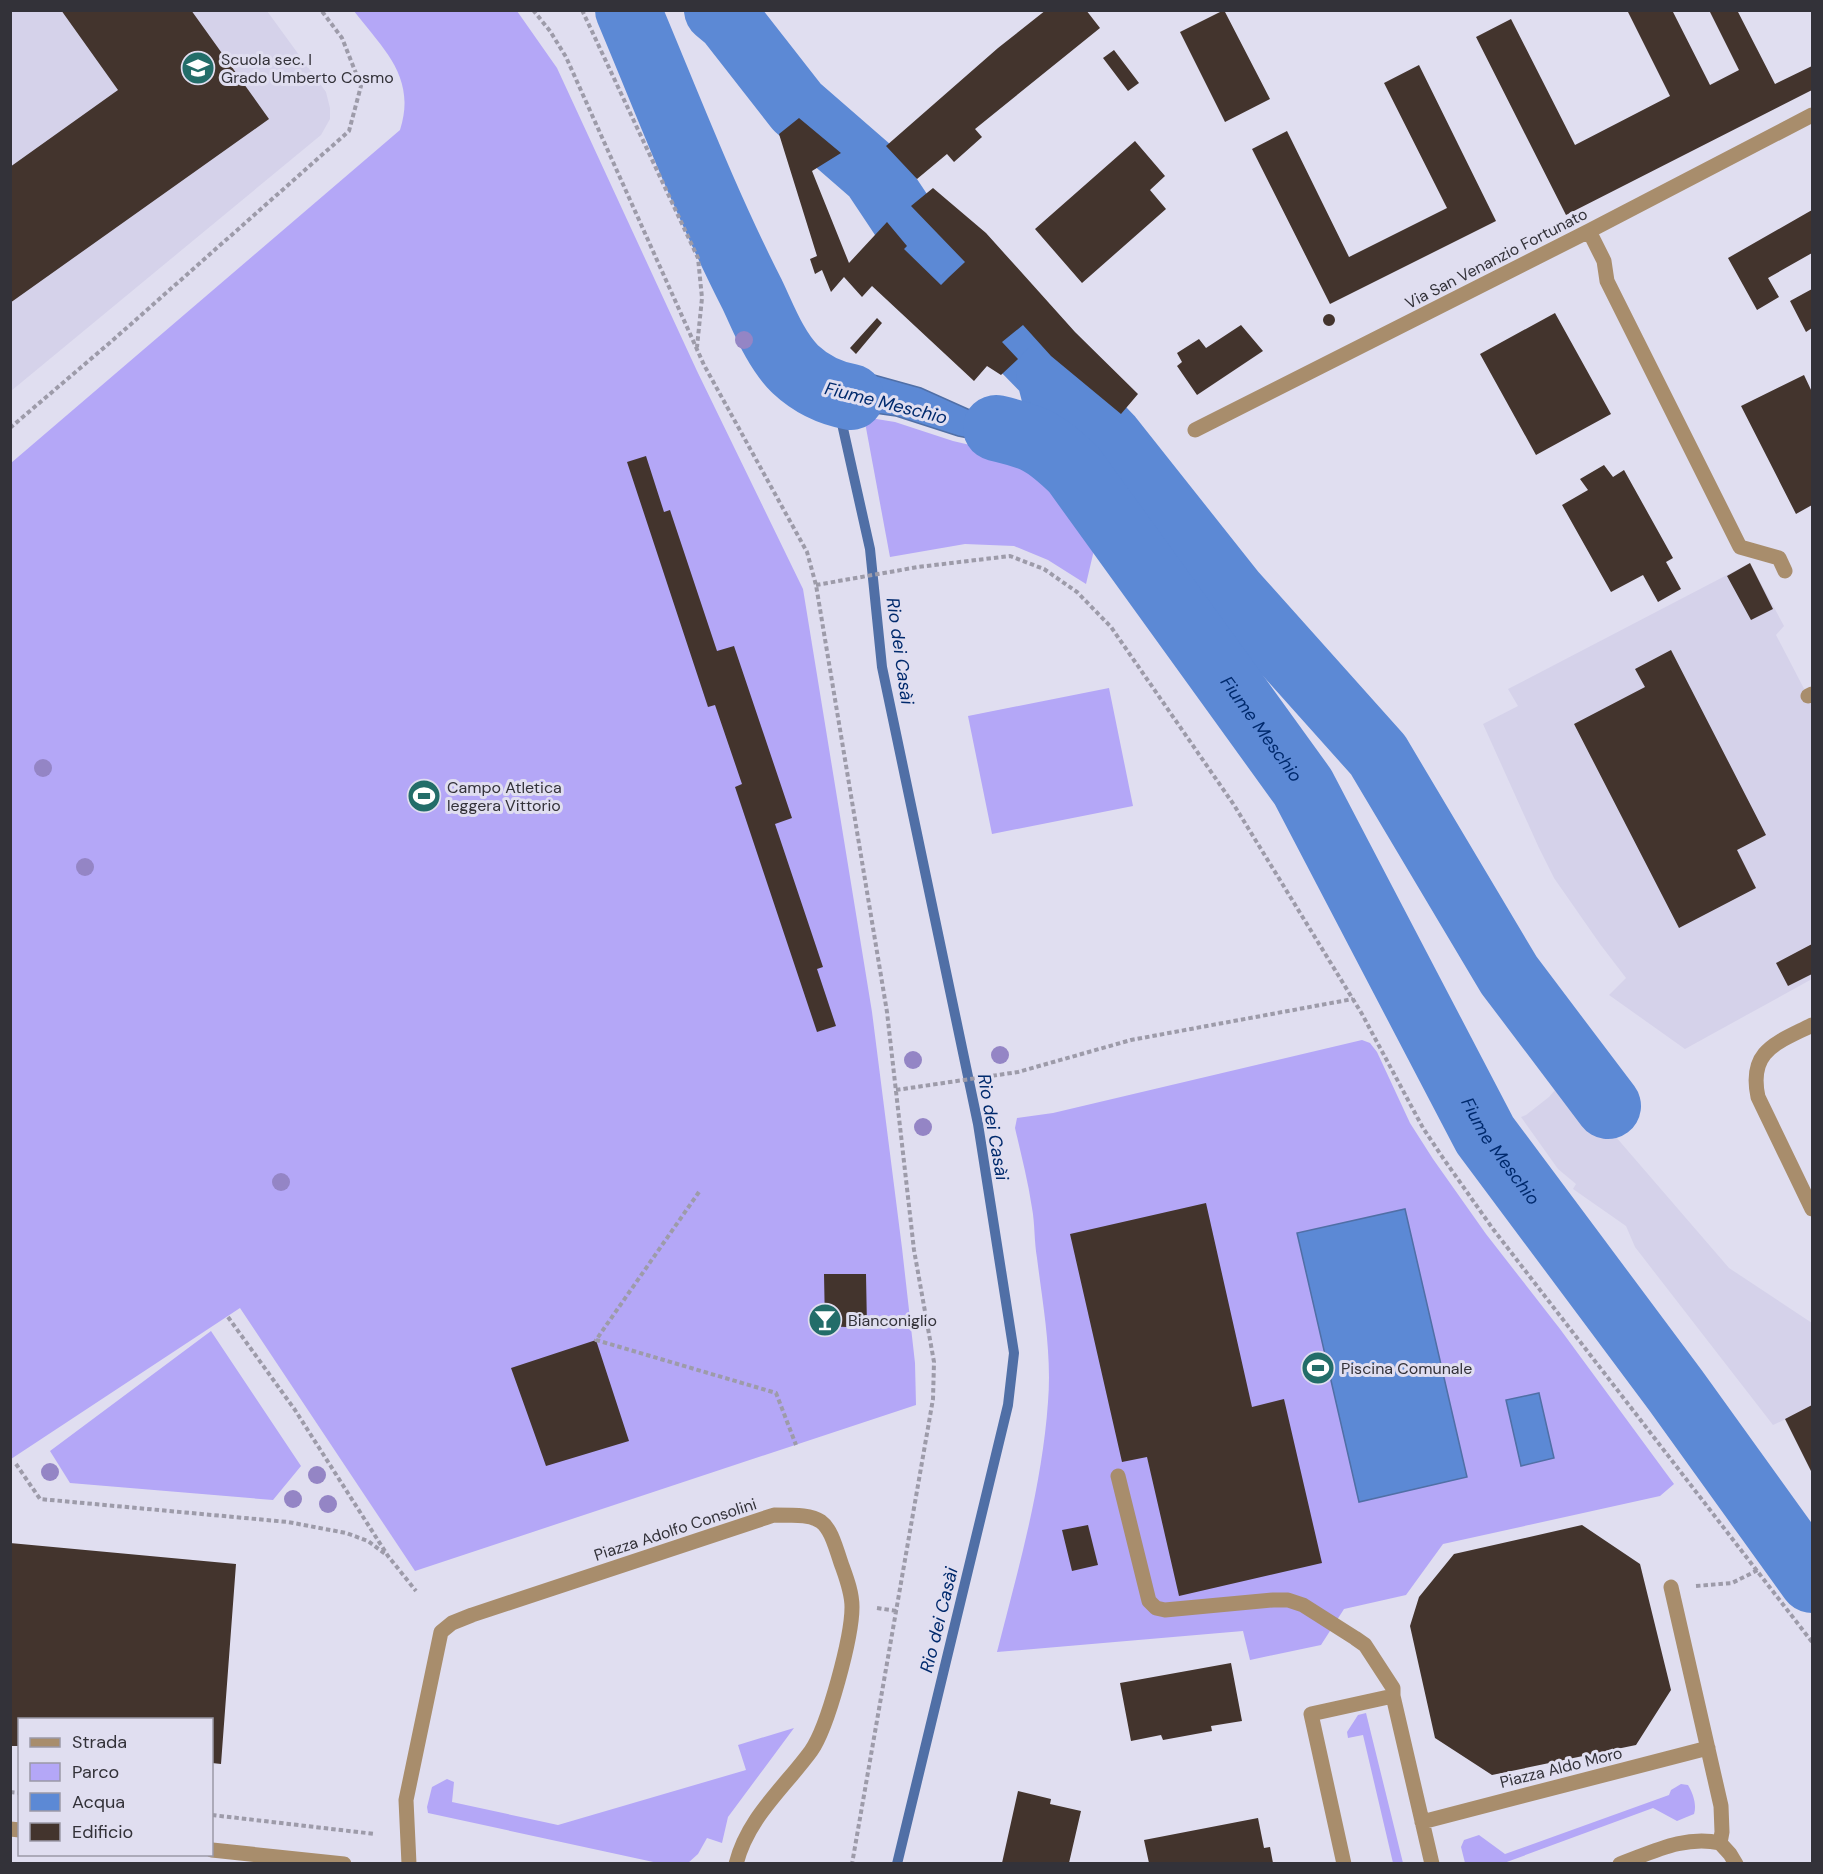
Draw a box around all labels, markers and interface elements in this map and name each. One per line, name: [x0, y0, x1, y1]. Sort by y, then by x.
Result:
place label: Scuola sec. I Grado Umberto Cosmo: [221, 49, 394, 88]
school or university icon: Scuola sec. I Grado Umberto Cosmo: [180, 50, 216, 86]
street label: Via San Venanzio Fortunato: [1401, 203, 1591, 314]
water label: Fiume Meschio: [822, 376, 950, 430]
water label: Rio dei Casài: [881, 596, 919, 707]
water label: Fiume Meschio: [1215, 671, 1308, 787]
place label: Campo Atletica leggera Vittorio: [447, 777, 562, 816]
sports icon: Campo Atletica leggera Vittorio: [406, 778, 442, 814]
water label: Rio dei Casài: [972, 1072, 1014, 1183]
water label: Fiume Meschio: [1455, 1093, 1545, 1210]
bar icon: Bianconiglio: [807, 1302, 843, 1338]
place label: Bianconiglio: [848, 1310, 937, 1331]
sports icon: Piscina Comunale: [1300, 1350, 1336, 1386]
place label: Piscina Comunale: [1341, 1358, 1472, 1379]
street label: Piazza Adolfo Consolini: [591, 1493, 759, 1566]
water label: Rio dei Casài: [914, 1564, 964, 1675]
legend: [18, 1718, 213, 1856]
text: Strada: [72, 1730, 127, 1754]
street label: Piazza Aldo Moro: [1498, 1742, 1625, 1793]
text: Parco: [72, 1760, 119, 1784]
text: Acqua: [72, 1790, 125, 1814]
text: Edificio: [72, 1820, 133, 1844]

